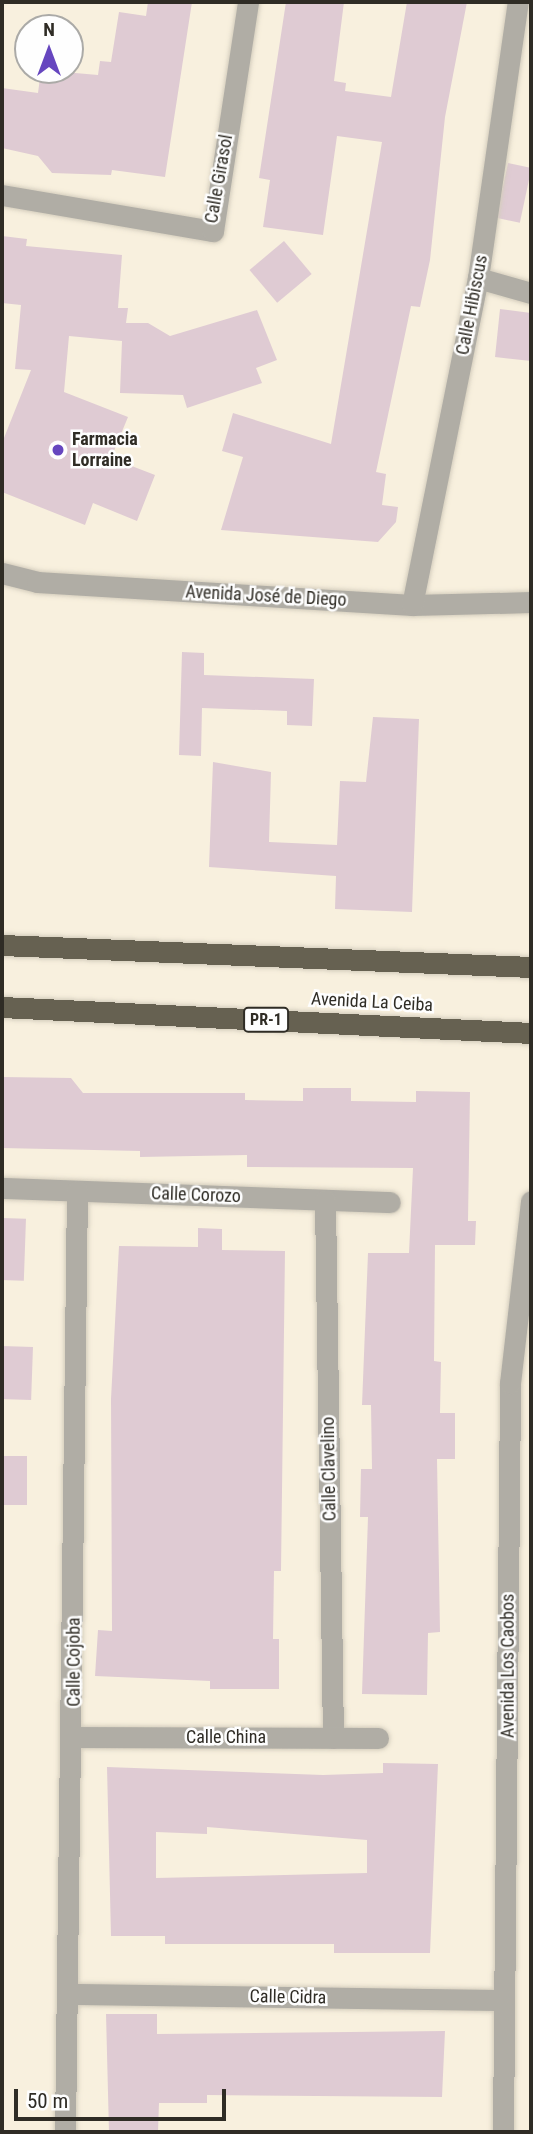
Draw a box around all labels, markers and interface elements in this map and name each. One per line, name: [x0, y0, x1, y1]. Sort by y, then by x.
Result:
north arrow: [14, 14, 84, 84]
text: N: [43, 18, 55, 41]
street label: Calle Girasol: [201, 133, 237, 225]
street label: Calle Hibiscus: [452, 253, 492, 357]
place label: Farmacia Lorraine: [72, 429, 138, 472]
marker: Farmacia Lorraine: [50, 442, 66, 458]
street label: Avenida José de Diego: [185, 581, 347, 611]
street label: Avenida La Ceiba: [310, 988, 434, 1016]
road number: PR-1: [242, 1008, 290, 1032]
street label: Calle Corozo: [151, 1183, 241, 1207]
street label: Calle Clavelino: [317, 1417, 341, 1521]
street label: Avenida Los Caobos: [497, 1594, 519, 1738]
street label: Calle Cojoba: [63, 1617, 85, 1707]
street label: Calle China: [186, 1726, 266, 1748]
street label: Calle Cidra: [249, 1986, 327, 2008]
scale bar: [18, 2074, 229, 2118]
text: 50 m: [27, 2089, 68, 2113]

